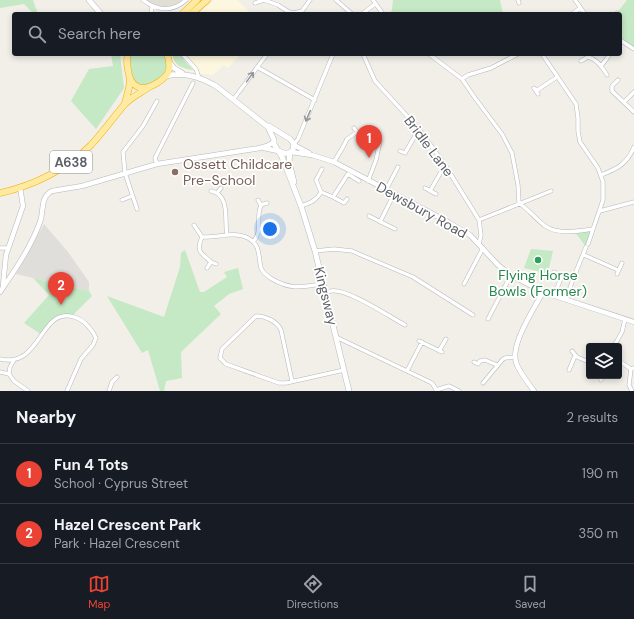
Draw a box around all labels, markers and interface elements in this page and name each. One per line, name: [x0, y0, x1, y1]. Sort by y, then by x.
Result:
search box: [12, 12, 622, 56]
icon: search: [26, 23, 48, 45]
text: Search here: [58, 24, 141, 44]
one-way arrow: [245, 71, 254, 82]
one-way arrow: [304, 110, 311, 122]
street label: Bridle Lane: [400, 112, 458, 180]
pin: 1: [356, 125, 382, 158]
road number: A638: [50, 151, 92, 173]
place label: Ossett Childcare Pre-School: [183, 155, 292, 189]
marker: Ossett Childcare Pre-School: [170, 167, 180, 177]
street label: Dewsbury Road: [373, 178, 471, 242]
your location: [260, 219, 280, 239]
marker: Flying Horse Bowls (Former): [533, 255, 543, 265]
street label: Kingsway: [310, 265, 342, 327]
place label: Flying Horse Bowls (Former): [489, 266, 587, 300]
pin: 2: [48, 272, 74, 305]
map controls: [586, 343, 622, 379]
button: layers: [586, 343, 622, 379]
text: Nearby: [16, 406, 76, 428]
text: 2 results: [567, 409, 618, 426]
text: Fun 4 Tots: [54, 455, 129, 475]
text: 1: [27, 465, 31, 482]
text: 190 m: [582, 465, 618, 482]
text: School · Cyprus Street: [54, 475, 188, 492]
text: Hazel Crescent Park: [54, 515, 201, 535]
text: 2: [25, 525, 33, 542]
text: 350 m: [578, 525, 618, 542]
text: Park · Hazel Crescent: [54, 535, 180, 552]
tab: Map: [88, 573, 110, 611]
tab: Directions: [287, 573, 339, 611]
tab: Saved: [515, 573, 546, 611]

